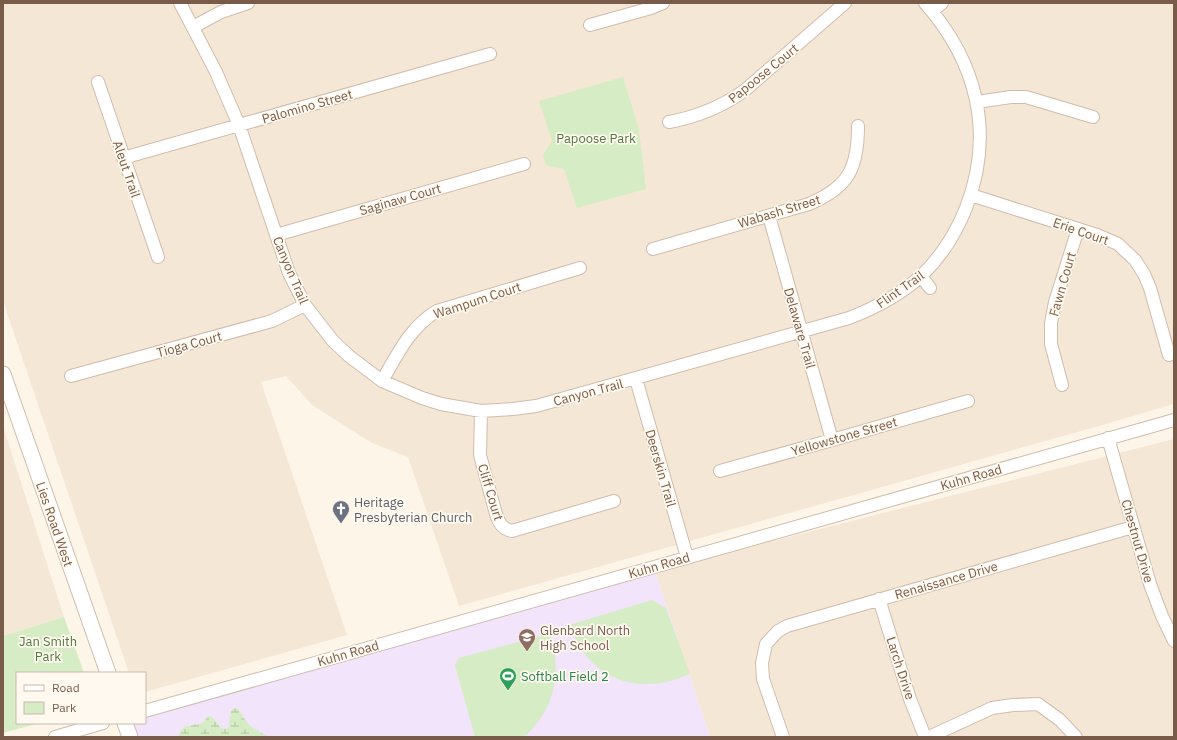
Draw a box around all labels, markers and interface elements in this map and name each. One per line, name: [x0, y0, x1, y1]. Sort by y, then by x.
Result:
street label: Papoose Court: [725, 40, 802, 107]
street label: Palomino Street: [260, 85, 354, 128]
park label: Papoose Park: [556, 130, 636, 147]
street label: Aleut Trail: [109, 138, 144, 200]
street label: Saginaw Court: [357, 180, 443, 219]
street label: Wabash Street: [736, 191, 822, 232]
street label: Erie Court: [1051, 214, 1111, 249]
street label: Canyon Trail: [269, 234, 313, 307]
street label: Fawn Court: [1045, 250, 1080, 318]
street label: Flint Trail: [873, 267, 928, 312]
street label: Wampum Court: [431, 278, 523, 323]
street label: Delaware Trail: [780, 286, 819, 371]
street label: Tioga Court: [155, 328, 224, 361]
street label: Canyon Trail: [551, 375, 625, 410]
street label: Yellowstone Street: [789, 413, 899, 460]
street label: Deerskin Trail: [641, 427, 680, 509]
street label: Kuhn Road: [938, 461, 1004, 494]
street label: Cliff Court: [474, 462, 507, 523]
street label: Lies Road West: [32, 480, 77, 569]
place label: Heritage Presbyterian Church: [354, 494, 472, 526]
street label: Chestnut Drive: [1117, 497, 1158, 585]
church icon: Heritage Presbyterian Church: [331, 499, 351, 524]
street label: Kuhn Road: [626, 549, 692, 582]
street label: Renaissance Drive: [893, 558, 1000, 603]
place label: Glenbard North High School: [540, 622, 630, 654]
school or university icon: Glenbard North High School: [517, 627, 537, 652]
park label: Jan Smith Park: [19, 633, 77, 665]
street label: Larch Drive: [882, 634, 919, 702]
street label: Kuhn Road: [315, 637, 381, 670]
sports icon: Softball Field 2: [498, 666, 518, 691]
place label: Softball Field 2: [521, 668, 609, 685]
legend: [16, 672, 146, 724]
text: Road: [52, 680, 80, 695]
text: Park: [52, 700, 77, 715]

